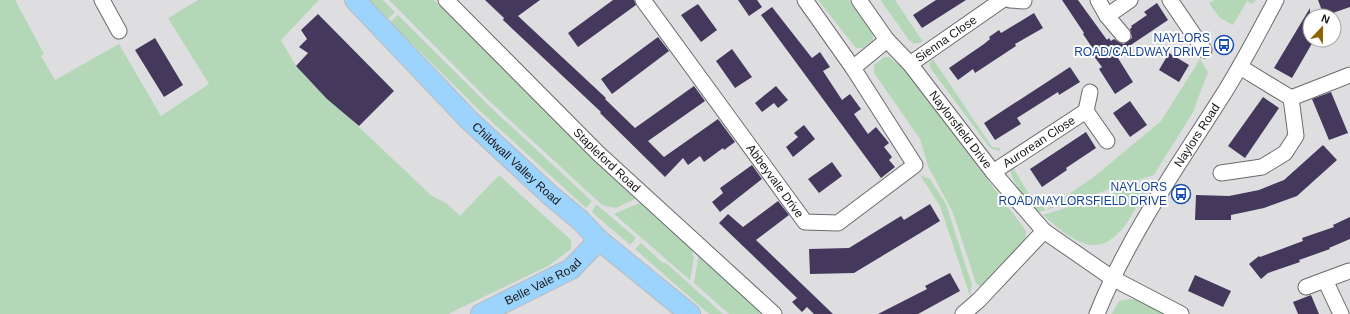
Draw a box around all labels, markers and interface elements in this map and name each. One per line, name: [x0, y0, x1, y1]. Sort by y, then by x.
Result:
north arrow: [1302, 8, 1342, 48]
text: N: [1320, 12, 1332, 26]
street label: Sienna Close: [913, 13, 980, 65]
place label: NAYLORS ROAD/CALDWAY DRIVE: [1074, 31, 1210, 59]
bus stop icon: NAYLORS ROAD/CALDWAY DRIVE: [1213, 34, 1235, 56]
street label: Naylorsfield Drive: [926, 88, 995, 172]
street label: Naylors Road: [1171, 101, 1223, 170]
street label: Aurorean Close: [1000, 113, 1078, 171]
street label: Childwall Valley Road: [469, 119, 564, 208]
street label: Stapleford Road: [570, 125, 643, 195]
street label: Abbeyvale Drive: [744, 141, 807, 221]
place label: NAYLORS ROAD/NAYLORSFIELD DRIVE: [999, 180, 1167, 208]
bus stop icon: NAYLORS ROAD/NAYLORSFIELD DRIVE: [1170, 183, 1192, 205]
street label: Belle Vale Road: [502, 255, 584, 308]

